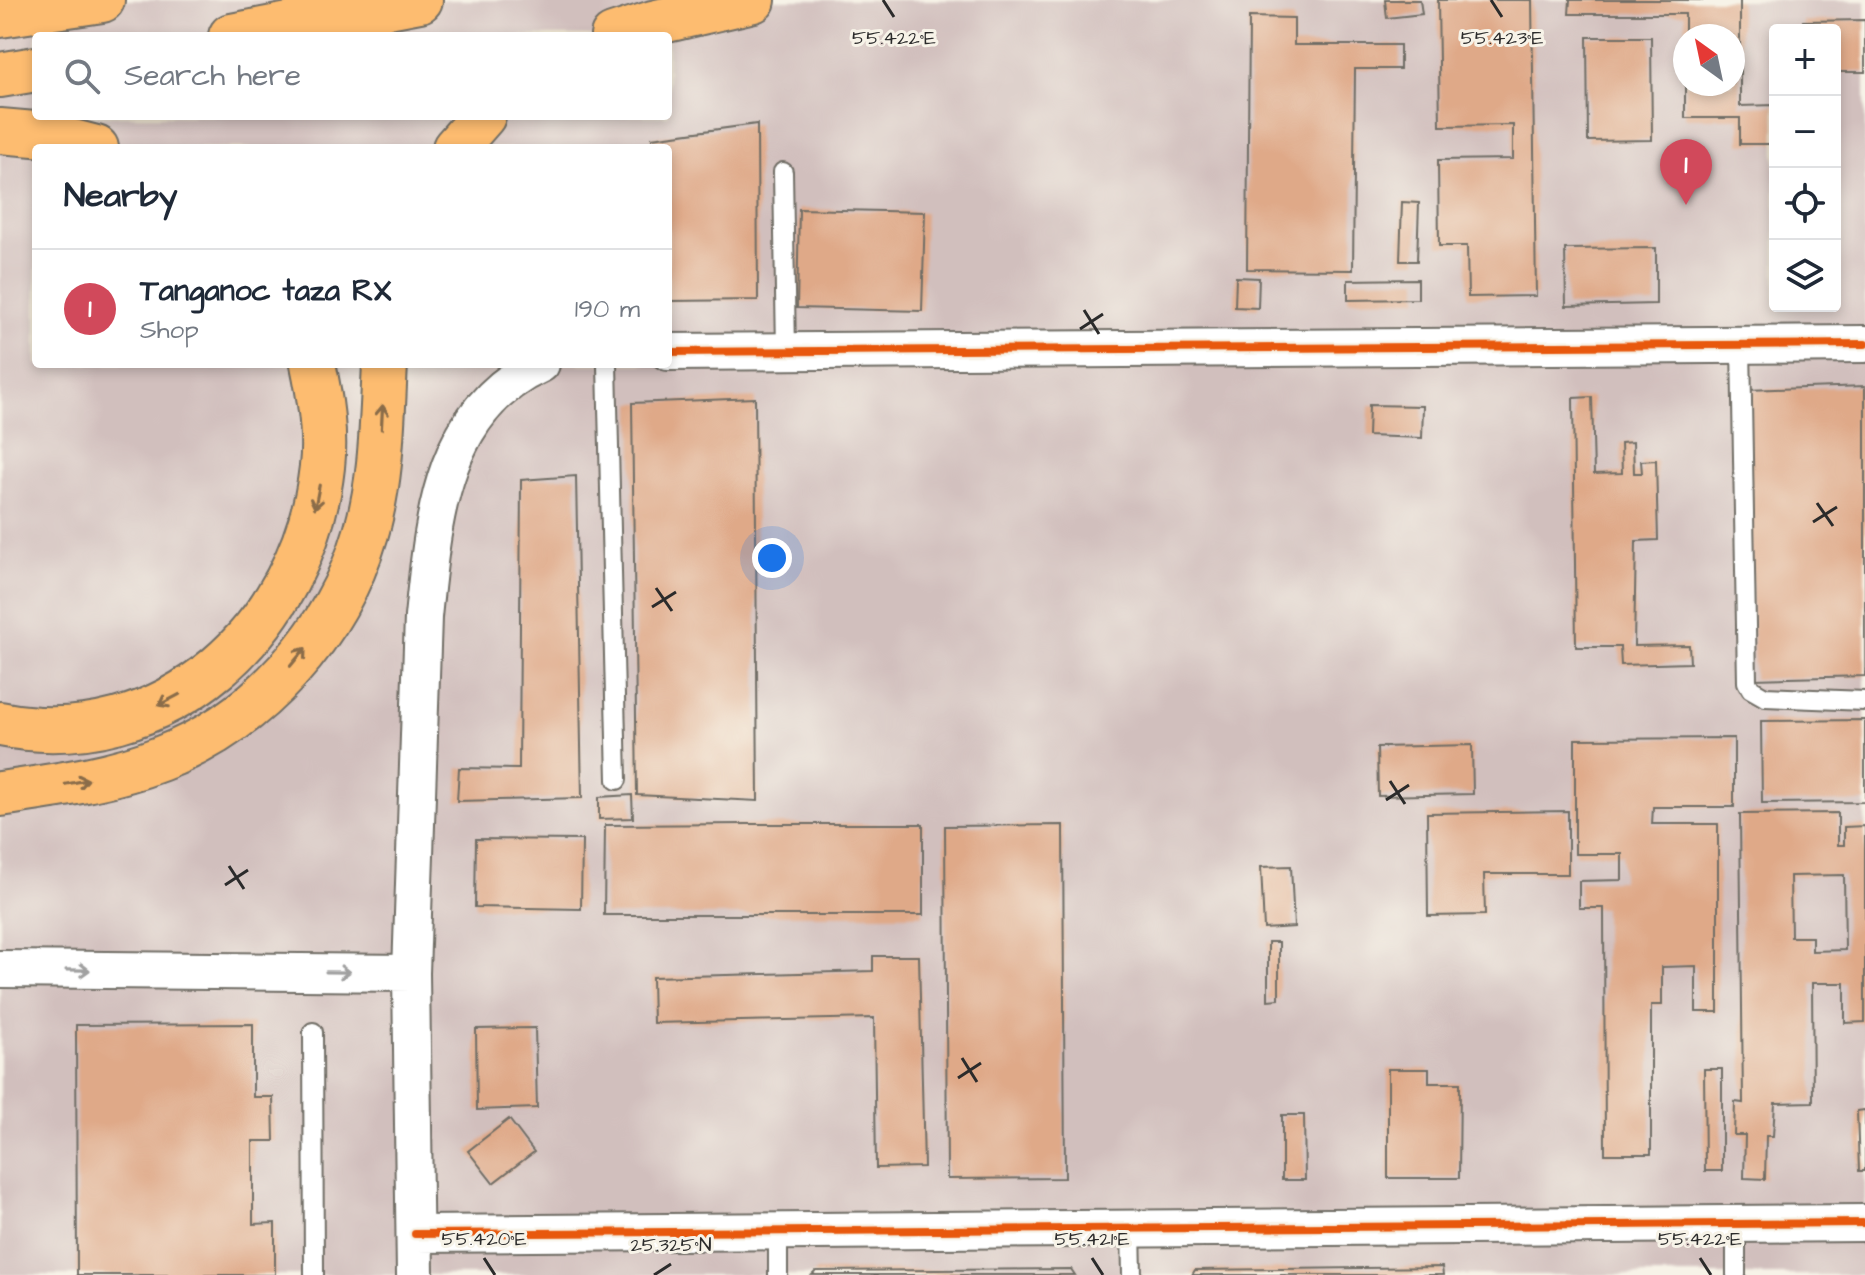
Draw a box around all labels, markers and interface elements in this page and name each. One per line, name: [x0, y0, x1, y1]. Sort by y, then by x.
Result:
text: 55.422°E: [852, 24, 936, 52]
text: 55.423°E: [1461, 24, 1543, 52]
north arrow: [1673, 24, 1745, 96]
map controls: [1769, 24, 1841, 312]
button: +: [1769, 24, 1841, 96]
search box: [32, 32, 672, 120]
icon: search: [60, 54, 104, 98]
text: Search here: [124, 55, 301, 97]
button: −: [1769, 96, 1841, 168]
pin: 1: [1660, 139, 1712, 205]
button: locate: [1769, 168, 1841, 240]
text: Nearby: [64, 172, 178, 220]
button: layers: [1769, 240, 1841, 312]
text: Tanganoc taza RX: [140, 270, 391, 312]
text: 1: [88, 291, 92, 327]
text: 190 m: [575, 291, 640, 327]
text: Shop: [140, 312, 199, 348]
one-way arrow: [375, 404, 390, 431]
one-way arrow: [308, 483, 323, 509]
your location: [752, 538, 792, 578]
one-way arrow: [289, 647, 307, 668]
one-way arrow: [158, 692, 182, 708]
one-way arrow: [64, 773, 89, 788]
one-way arrow: [64, 962, 91, 977]
one-way arrow: [324, 964, 351, 980]
text: 55.420°E: [441, 1225, 527, 1253]
text: 55.421°E: [1055, 1225, 1130, 1253]
text: 55.422°E: [1658, 1225, 1742, 1253]
text: 25.325°N: [630, 1231, 712, 1259]

